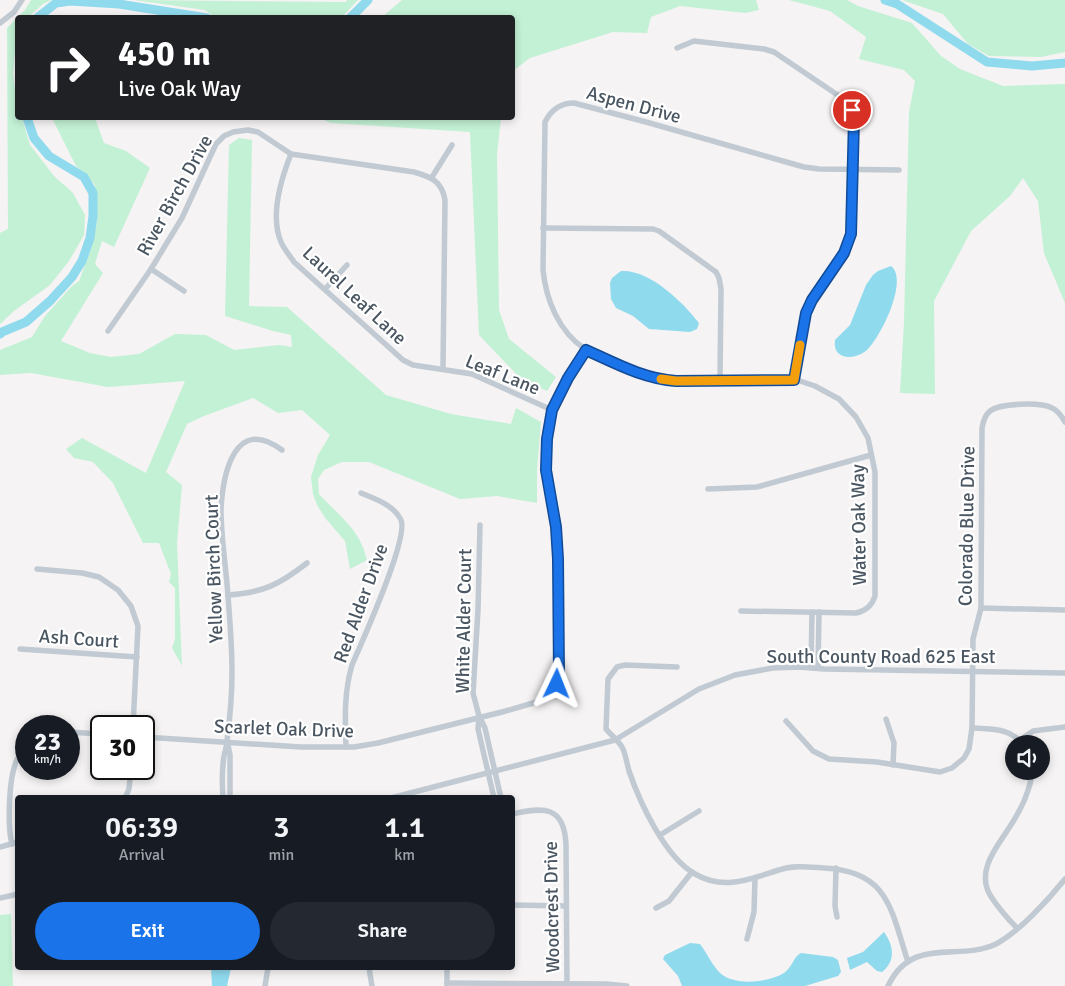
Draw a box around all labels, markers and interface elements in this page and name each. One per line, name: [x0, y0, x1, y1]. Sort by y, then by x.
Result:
text: 450 m: [118, 32, 211, 75]
icon: right: [35, 35, 100, 100]
text: Live Oak Way: [118, 75, 241, 102]
street label: Aspen Drive: [584, 81, 683, 129]
pin: [831, 89, 873, 131]
icon: arrive: [838, 96, 866, 124]
street label: River Birch Drive: [132, 131, 218, 260]
street label: Laurel Leaf Lane: [297, 241, 412, 350]
street label: Leaf Lane: [462, 349, 543, 401]
street label: Colorado Blue Drive: [954, 446, 980, 606]
street label: Water Oak Way: [846, 464, 872, 586]
street label: Yellow Birch Court: [199, 494, 229, 644]
street label: Red Alder Drive: [328, 540, 394, 666]
street label: White Alder Court: [451, 548, 477, 694]
street label: Ash Court: [38, 624, 120, 654]
street label: South County Road 625 East: [767, 645, 996, 669]
position arrow: [530, 657, 582, 709]
speed limit sign: 30: [90, 715, 155, 780]
street label: Scarlet Oak Drive: [214, 715, 354, 743]
text: 23: [34, 726, 61, 757]
map controls: [1005, 735, 1050, 780]
button: sound: [1005, 735, 1050, 780]
text: km/h: [34, 752, 61, 767]
text: 06:39: [105, 809, 178, 846]
text: 3: [273, 809, 289, 846]
text: 1.1: [384, 809, 425, 846]
street label: Woodcrest Drive: [539, 841, 565, 973]
text: Arrival: [119, 845, 165, 865]
text: min: [268, 845, 294, 865]
text: km: [394, 845, 415, 865]
button: Exit: [35, 902, 260, 960]
button: Share: [270, 902, 495, 960]

